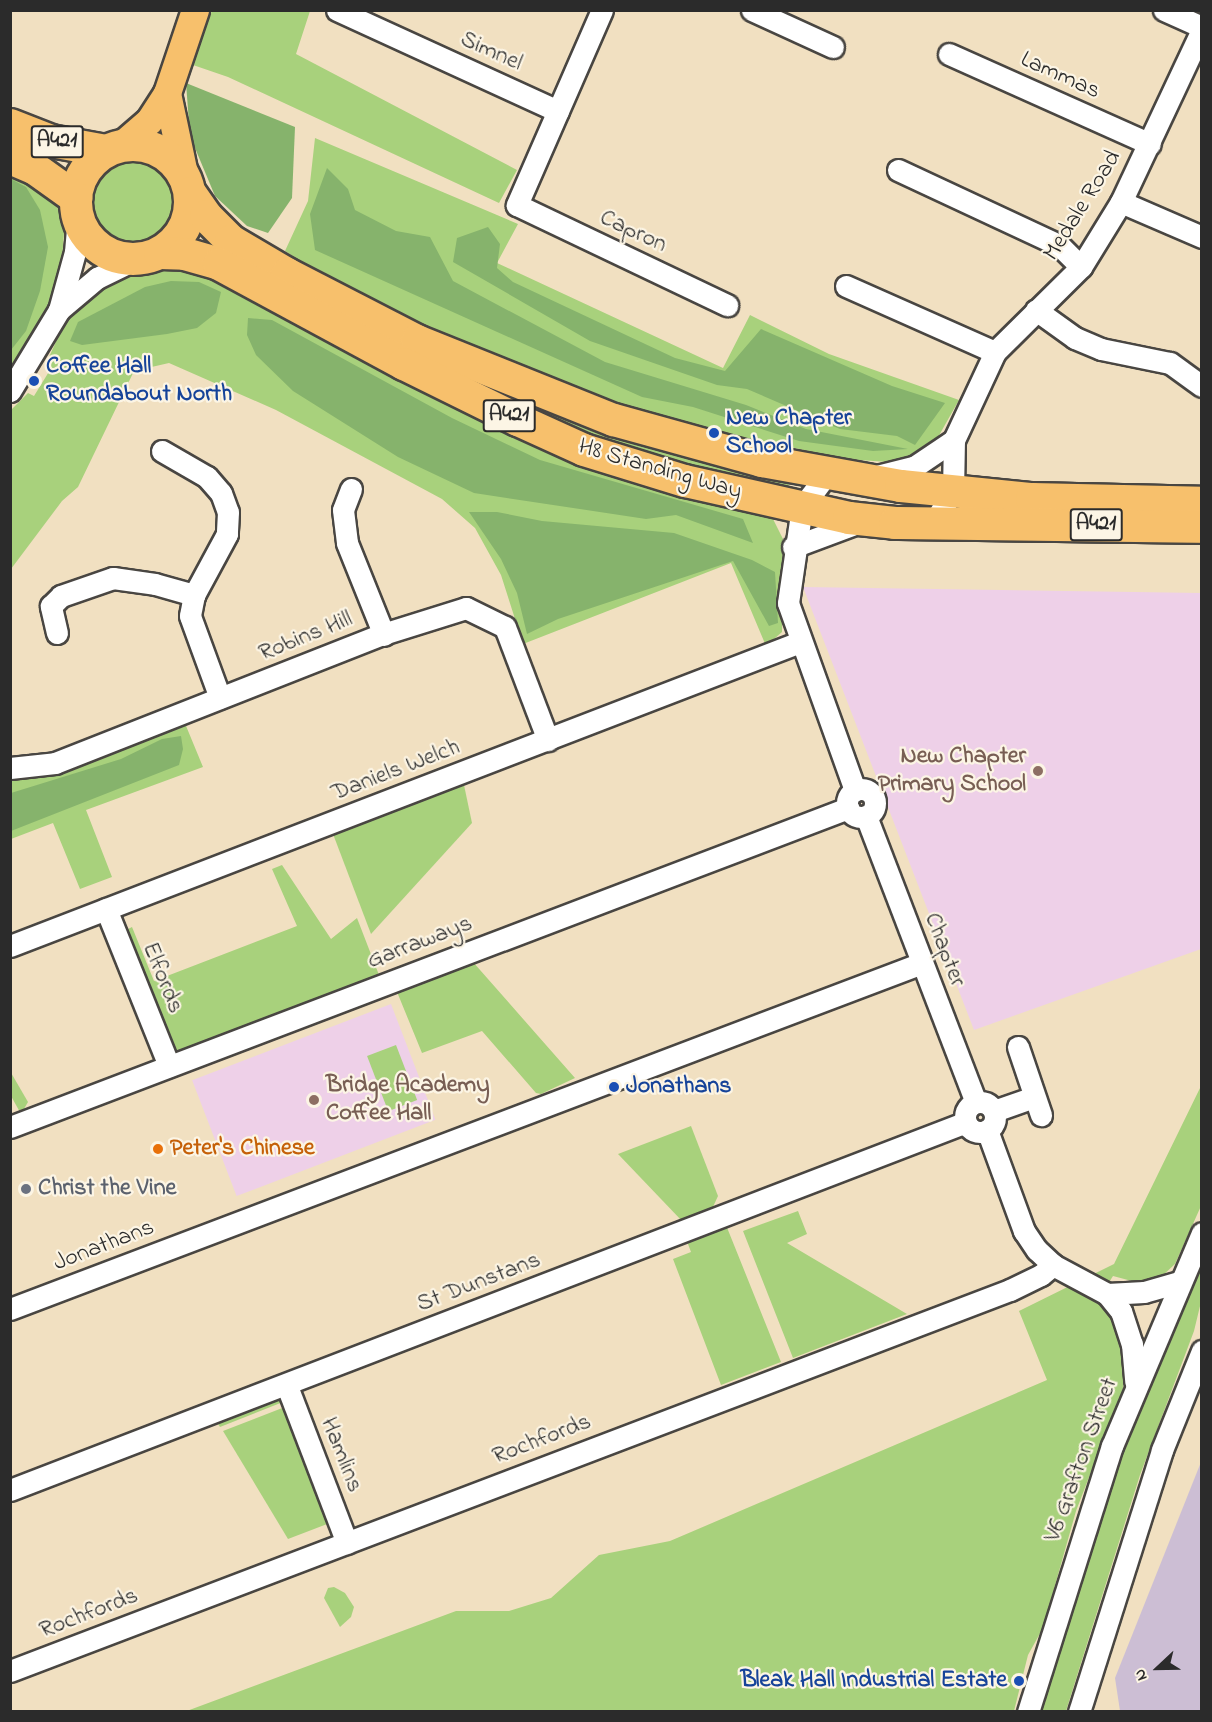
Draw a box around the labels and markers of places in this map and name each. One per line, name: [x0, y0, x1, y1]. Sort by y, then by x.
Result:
place label: Coffee Hall Roundabout North: [46, 353, 232, 409]
marker: Coffee Hall Roundabout North: [27, 374, 41, 388]
place label: New Chapter School: [726, 405, 852, 461]
marker: New Chapter School: [707, 426, 721, 440]
place label: New Chapter Primary School: [878, 743, 1026, 799]
marker: New Chapter Primary School: [1031, 764, 1045, 778]
place label: Bridge Academy Coffee Hall: [326, 1072, 490, 1128]
place label: Jonathans: [626, 1073, 731, 1101]
marker: Jonathans: [607, 1080, 621, 1094]
marker: Bridge Academy Coffee Hall: [307, 1093, 321, 1107]
place label: Peter's Chinese: [170, 1135, 315, 1163]
marker: Peter's Chinese: [151, 1142, 165, 1156]
place label: Christ the Vine: [38, 1175, 176, 1203]
marker: Christ the Vine: [19, 1182, 33, 1196]
place label: Bleak Hall Industrial Estate: [741, 1667, 1007, 1695]
marker: Bleak Hall Industrial Estate: [1012, 1674, 1026, 1688]

